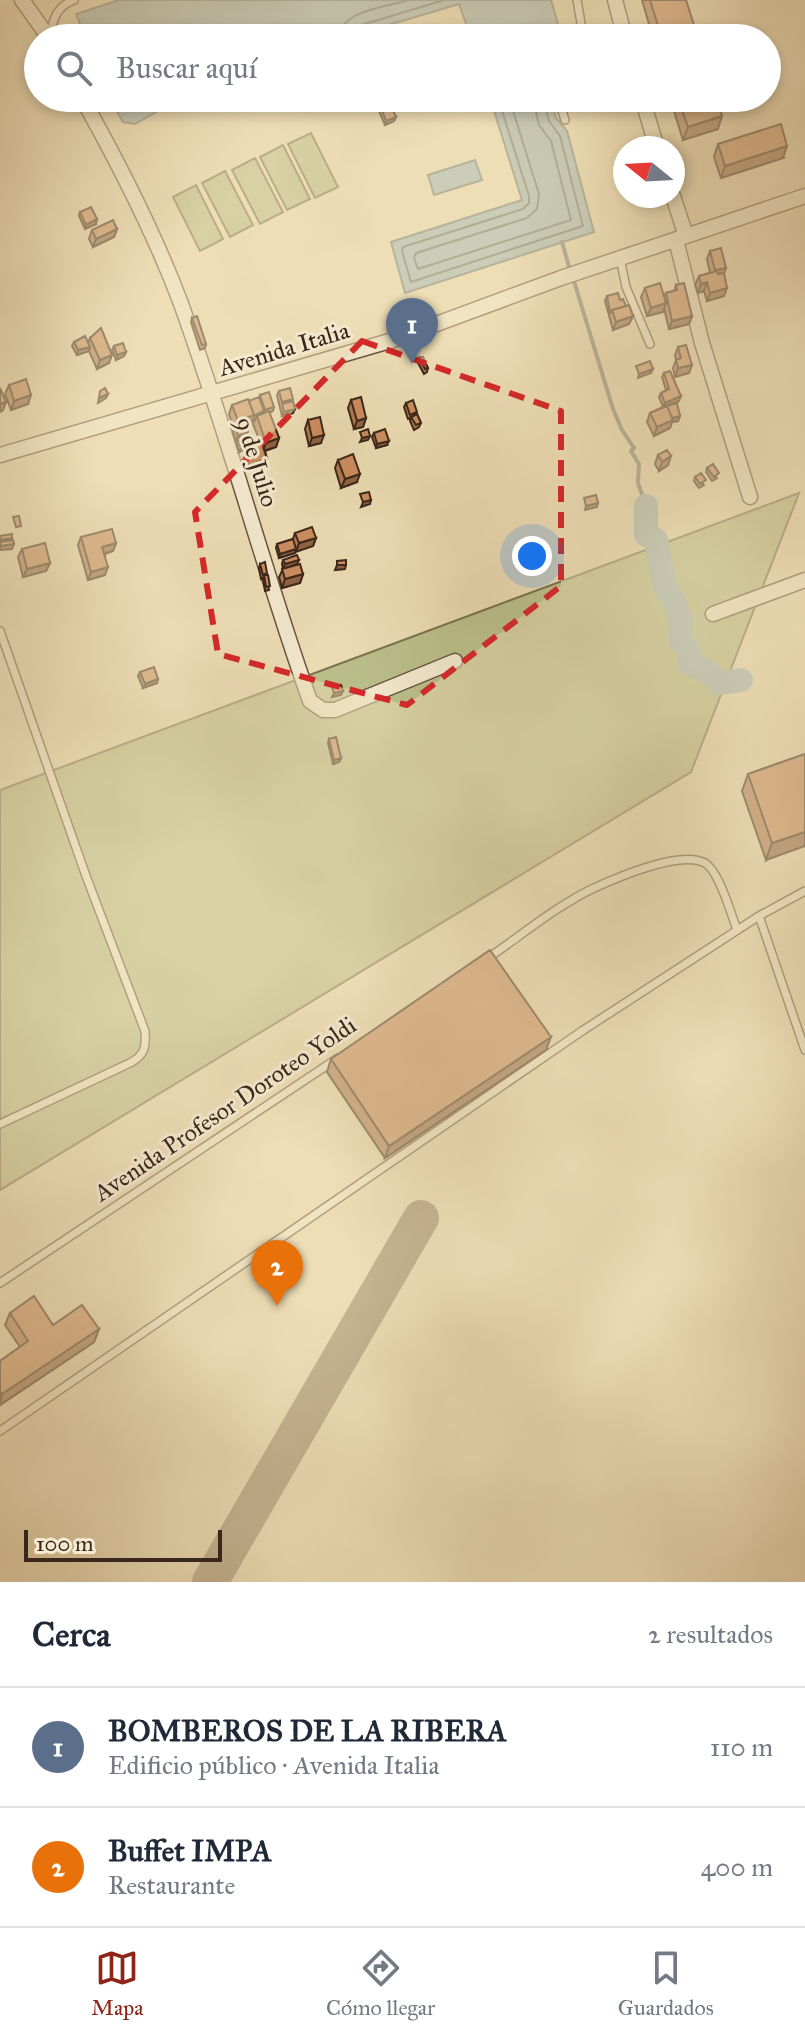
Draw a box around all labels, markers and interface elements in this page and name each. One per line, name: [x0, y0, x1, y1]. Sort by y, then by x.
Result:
search box: [24, 24, 781, 112]
icon: search: [52, 46, 96, 90]
text: Buscar aquí: [116, 50, 257, 86]
north arrow: [613, 136, 685, 208]
pin: 1: [386, 298, 438, 364]
street label: Avenida Italia: [214, 315, 354, 383]
street label: 9 de Julio: [229, 413, 285, 511]
your location: [512, 536, 552, 576]
street label: Avenida Profesor Doroteo Yoldi: [87, 1010, 362, 1209]
pin: 2: [251, 1240, 303, 1306]
scale bar: [24, 1526, 222, 1562]
text: 100 m: [36, 1530, 93, 1557]
text: Cerca: [32, 1614, 111, 1655]
text: 2 resultados: [648, 1618, 773, 1650]
text: BOMBEROS DE LA RIBERA: [108, 1713, 507, 1749]
text: 1: [53, 1731, 63, 1763]
text: 110 m: [710, 1731, 773, 1763]
text: Edificio público · Avenida Italia: [108, 1749, 439, 1781]
text: Buffet IMPA: [108, 1833, 272, 1869]
text: 2: [52, 1851, 64, 1883]
text: 400 m: [701, 1851, 773, 1883]
text: Restaurante: [108, 1869, 235, 1901]
tab: Mapa: [91, 1946, 144, 2021]
tab: Cómo llegar: [326, 1946, 435, 2021]
tab: Guardados: [618, 1946, 714, 2021]

